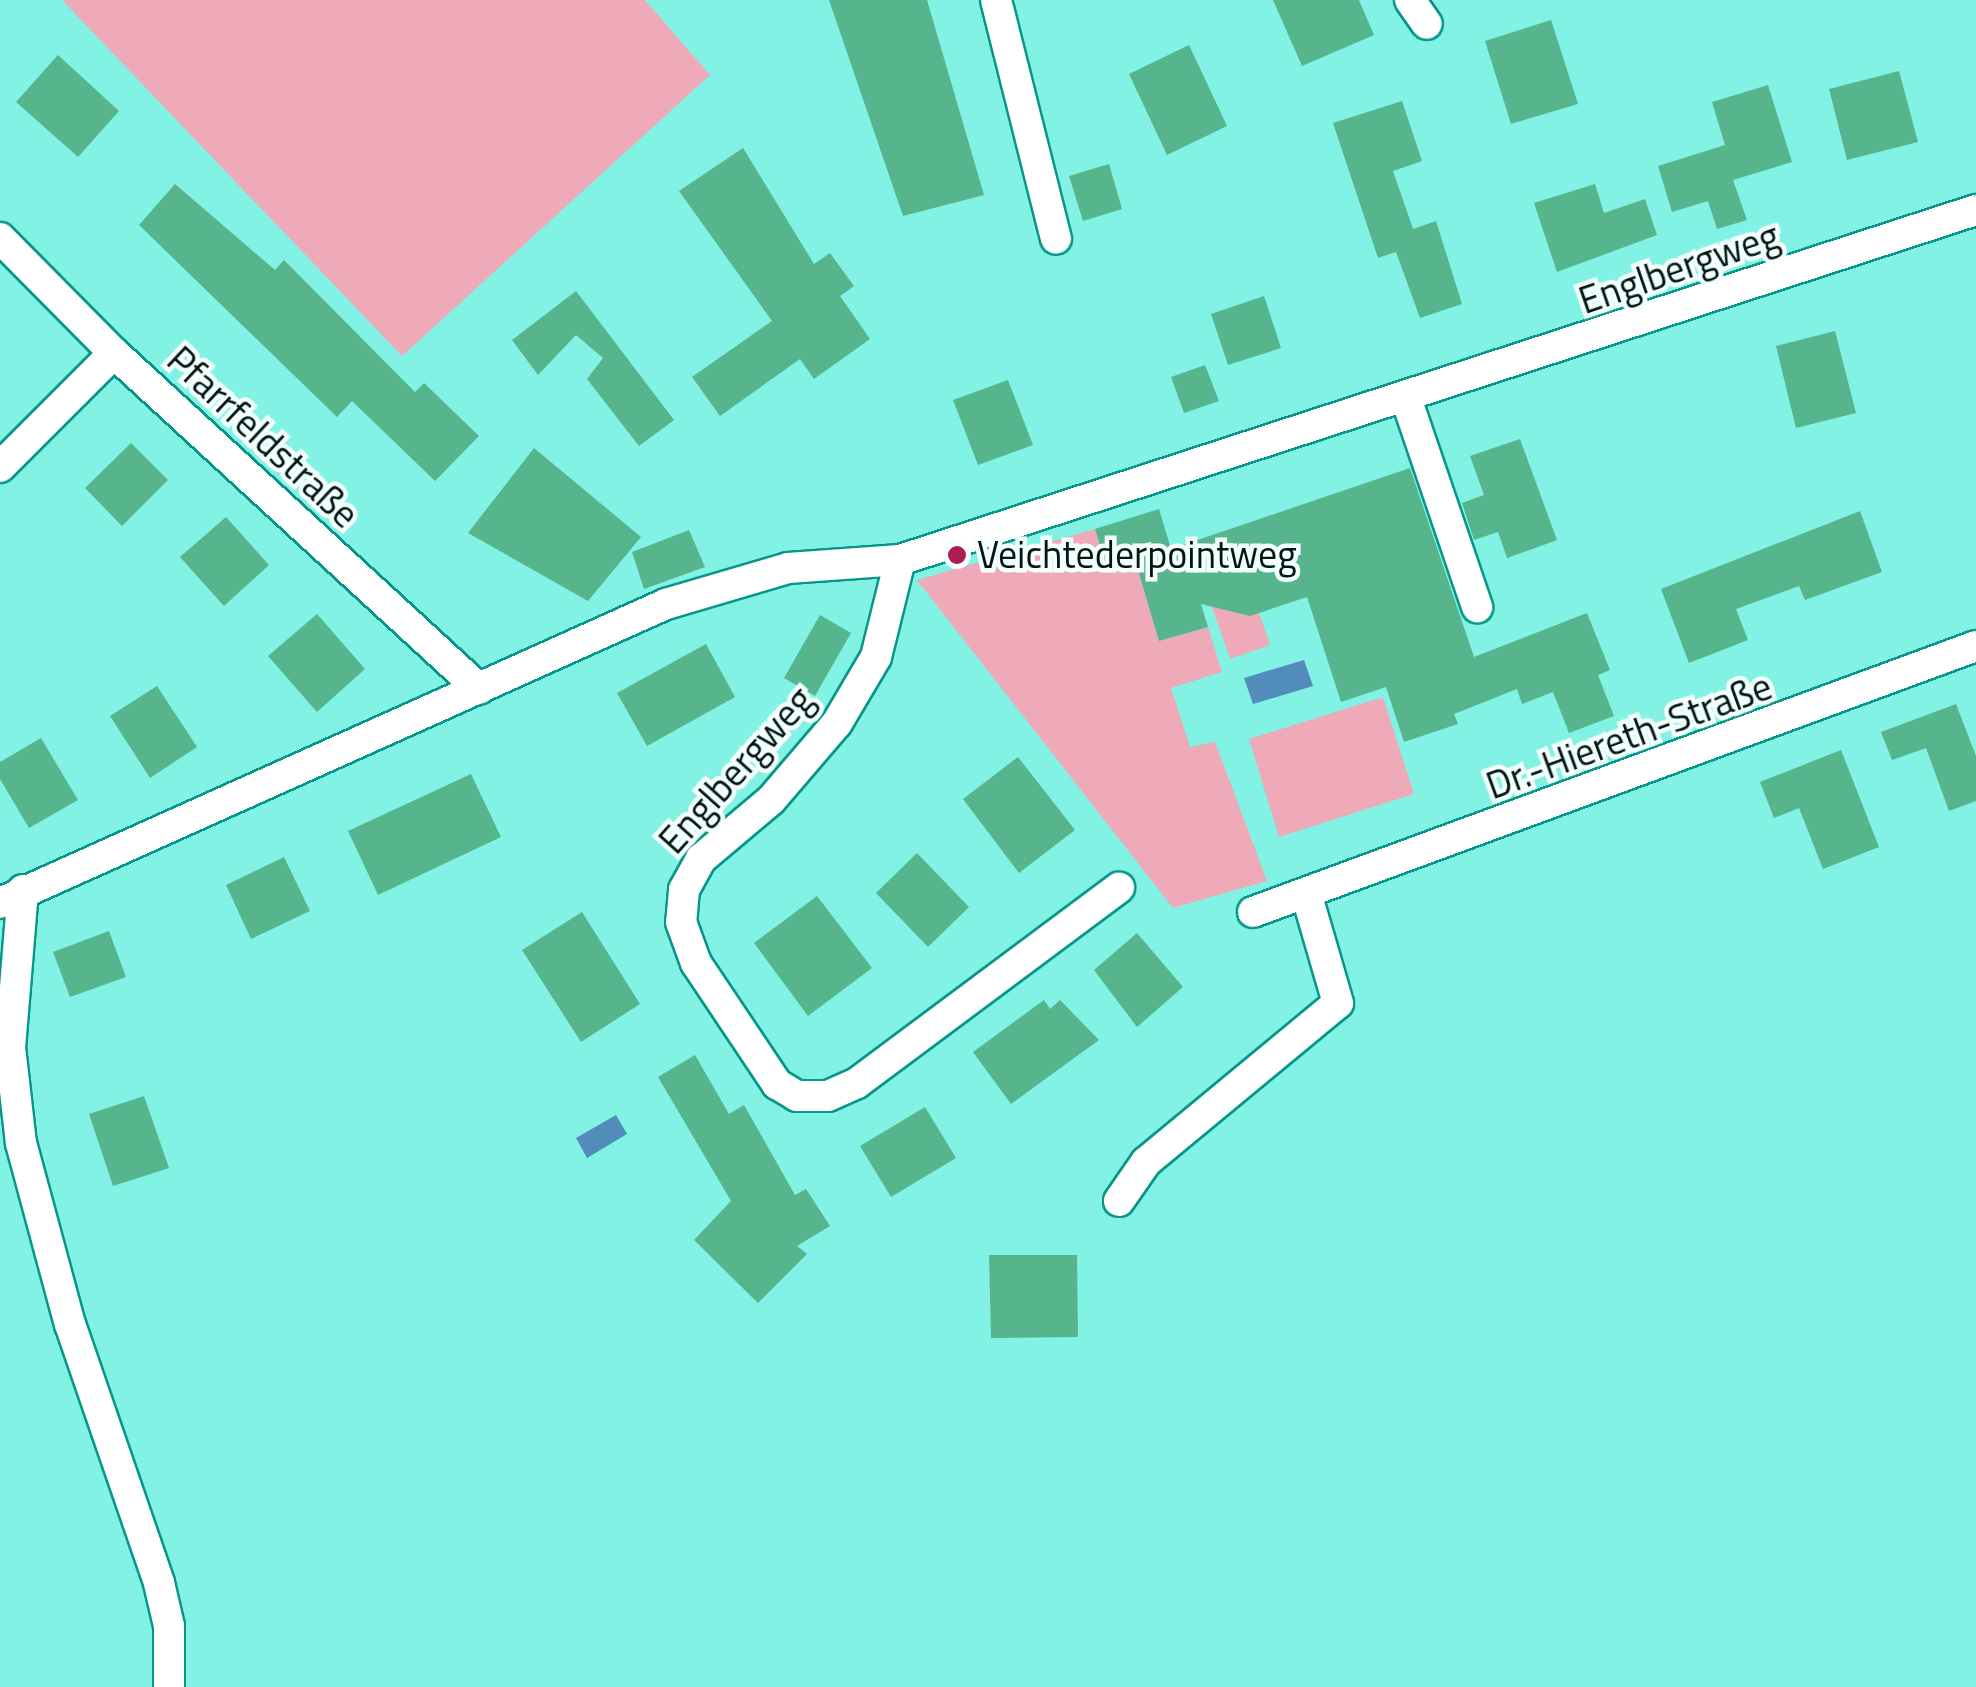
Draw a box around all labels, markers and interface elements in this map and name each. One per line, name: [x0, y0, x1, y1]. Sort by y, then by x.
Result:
street label: Englbergweg: [1573, 212, 1785, 324]
street label: Pfarrfeldstraße: [158, 337, 368, 537]
place label: Veichtederpointweg: [977, 532, 1297, 578]
marker: Veichtederpointweg: [946, 544, 968, 566]
street label: Dr.-Hiereth-Straße: [1480, 663, 1778, 809]
street label: Englbergweg: [649, 677, 823, 863]

